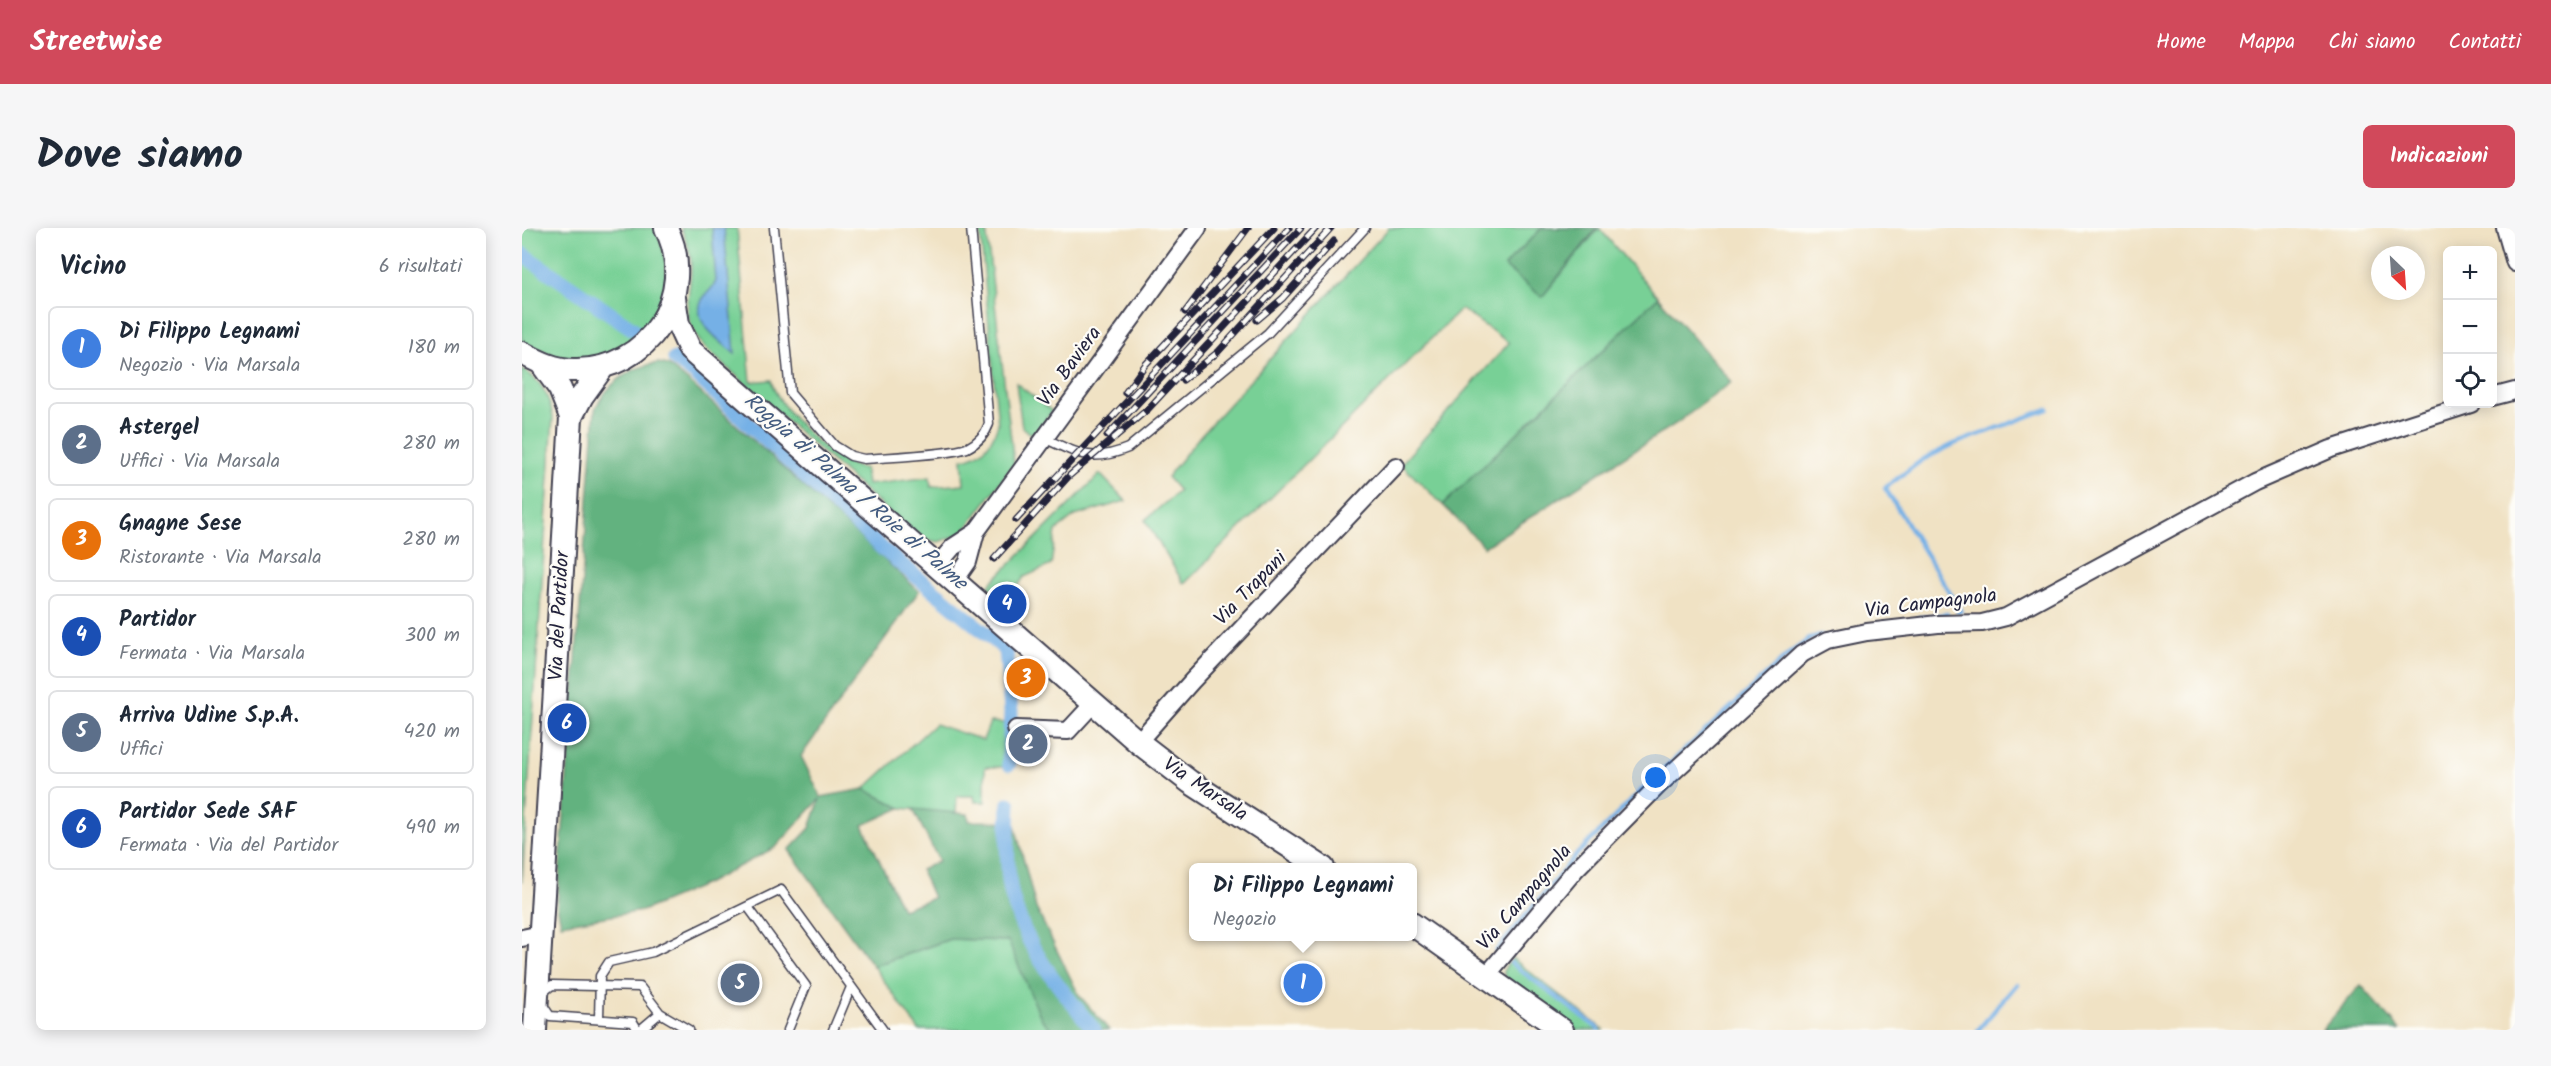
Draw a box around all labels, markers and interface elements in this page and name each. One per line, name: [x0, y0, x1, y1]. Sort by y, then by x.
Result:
text: Streetwise: [30, 20, 162, 65]
text: Home: [2156, 26, 2206, 59]
text: Mappa: [2239, 26, 2295, 59]
text: Chi siamo: [2328, 26, 2415, 59]
text: Contatti: [2448, 26, 2521, 59]
text: Dove siamo: [36, 123, 243, 190]
button: Indicazioni: [2363, 125, 2515, 188]
text: Vicino: [60, 246, 126, 288]
north arrow: [2371, 246, 2425, 300]
map controls: [2443, 246, 2497, 408]
button: +: [2443, 246, 2497, 300]
text: 6 risultati: [379, 251, 462, 283]
button: −: [2443, 300, 2497, 354]
text: Di Filippo Legnami: [119, 315, 300, 350]
street label: Via Baviera: [1030, 320, 1110, 414]
text: 1: [78, 332, 85, 364]
text: 180 m: [408, 332, 460, 364]
text: Negozio · Via Marsala: [119, 350, 300, 382]
button: locate: [2443, 354, 2497, 408]
water label: Roggia di Palma / Roie di Palme: [736, 385, 976, 600]
text: Astergel: [119, 411, 199, 446]
text: 2: [76, 428, 87, 460]
text: 280 m: [402, 428, 460, 460]
text: Uffici · Via Marsala: [119, 446, 280, 478]
text: Gnagne Sese: [119, 507, 241, 542]
text: 3: [76, 524, 87, 556]
text: 280 m: [402, 524, 460, 556]
text: Ristorante · Via Marsala: [119, 542, 322, 574]
street label: Via Trapani: [1207, 543, 1296, 634]
street label: Via del Partidor: [541, 549, 579, 682]
street label: Via Campagnola: [1863, 580, 1999, 628]
pin: 4: [988, 582, 1026, 626]
text: Partidor: [119, 603, 196, 638]
text: 4: [76, 620, 87, 652]
text: 300 m: [405, 620, 460, 652]
text: Fermata · Via Marsala: [119, 638, 305, 670]
pin: 3: [1006, 656, 1046, 700]
text: Arriva Udine S.p.A.: [119, 699, 299, 734]
pin: 6: [548, 700, 586, 746]
text: 5: [76, 716, 87, 748]
text: 420 m: [403, 716, 460, 748]
pin: 2: [1008, 722, 1048, 766]
text: Uffici: [119, 734, 163, 766]
street label: Via Marsala: [1156, 750, 1254, 830]
your location: [1641, 763, 1670, 792]
text: Partidor Sede SAF: [119, 795, 296, 830]
text: 6: [76, 812, 87, 844]
text: 490 m: [405, 812, 460, 844]
text: Fermata · Via del Partidor: [119, 830, 338, 862]
street label: Via Campagnola: [1469, 837, 1581, 959]
popup: [1189, 863, 1417, 941]
text: Di Filippo Legnami: [1213, 869, 1393, 904]
text: Negozio: [1213, 904, 1276, 936]
pin: 5: [720, 960, 760, 1005]
pin: 1: [1284, 960, 1322, 1005]

